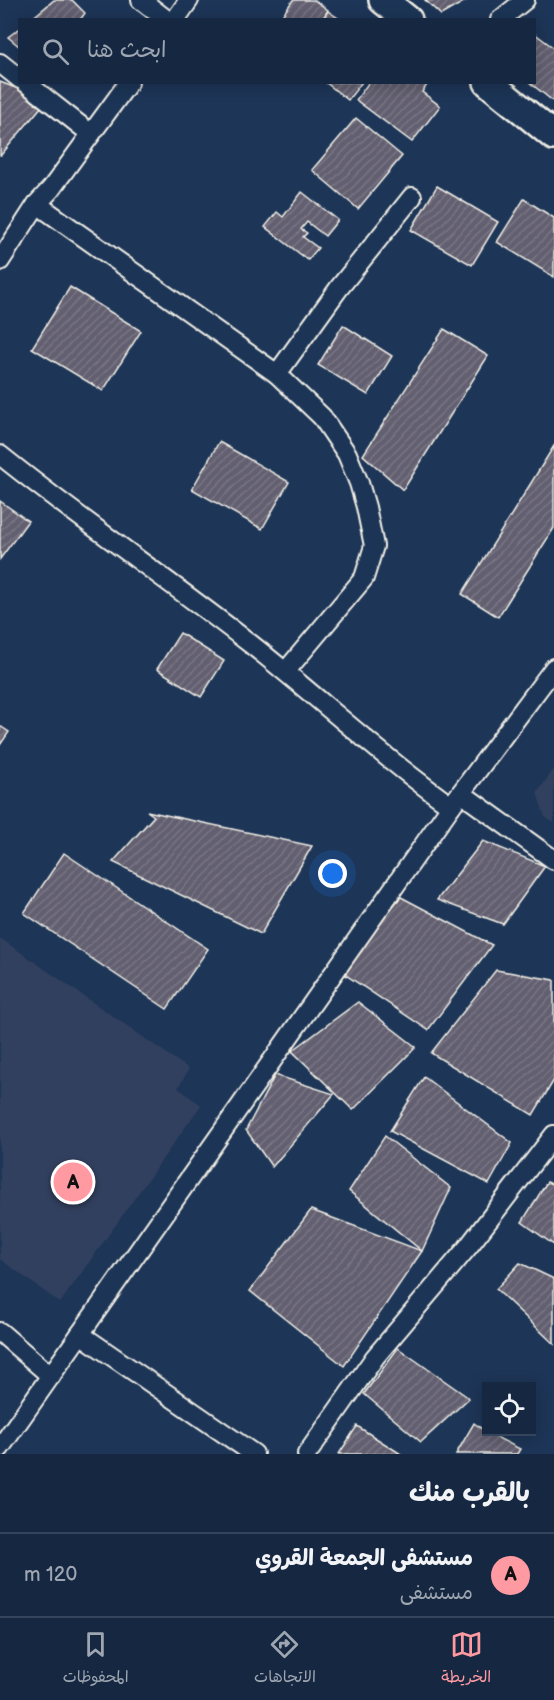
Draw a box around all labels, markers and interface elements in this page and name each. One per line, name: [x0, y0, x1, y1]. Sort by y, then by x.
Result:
search box: [18, 18, 536, 84]
icon: search: [39, 35, 72, 68]
text: ابحث هنا: [87, 37, 167, 64]
your location: [318, 859, 347, 888]
pin: A: [54, 1160, 92, 1204]
map controls: [482, 1382, 536, 1436]
button: locate: [482, 1382, 536, 1436]
text: بالقرب منك: [409, 1478, 530, 1509]
text: مستشفى الجمعة القروي: [255, 1545, 473, 1572]
text: 120 m: [24, 1563, 77, 1587]
text: A: [504, 1563, 517, 1587]
text: مستشفى: [400, 1581, 473, 1605]
tab: المحفوظات: [63, 1628, 129, 1691]
tab: الاتجاهات: [254, 1628, 316, 1691]
tab: الخريطة: [441, 1628, 491, 1691]

